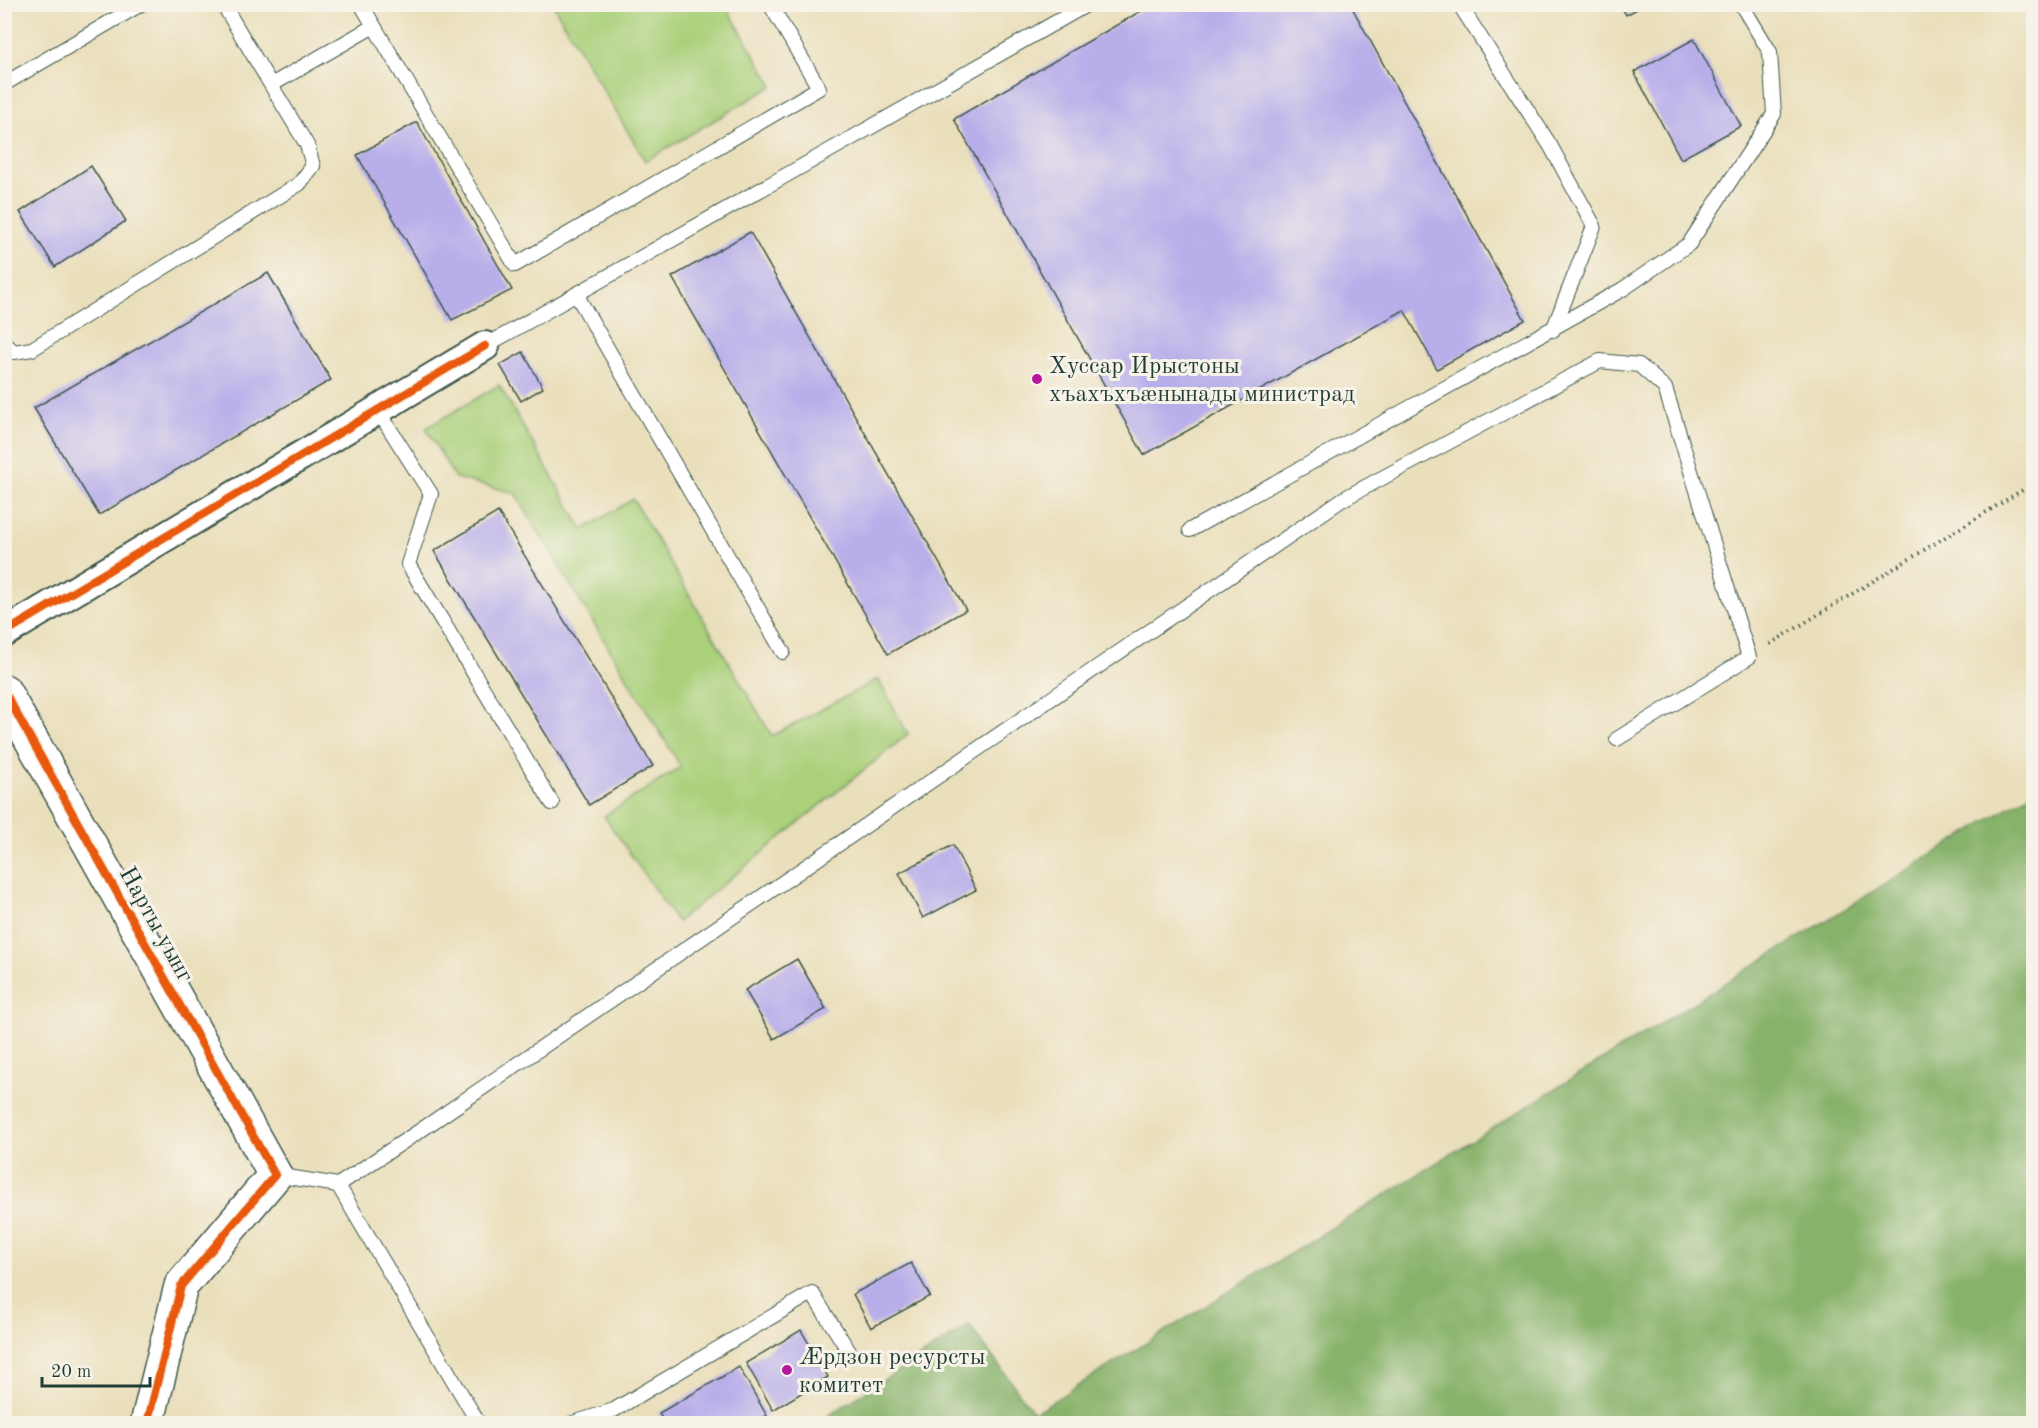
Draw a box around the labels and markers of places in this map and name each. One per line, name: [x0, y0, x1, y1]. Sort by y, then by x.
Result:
place label: Хуссар Ирыстоны хъахъхъæнынады министрад: [1049, 355, 1355, 407]
marker: Хуссар Ирыстоны хъахъхъæнынады министрад: [1030, 372, 1044, 386]
place label: Æрдзон ресурсты комитет: [799, 1346, 986, 1398]
marker: Æрдзон ресурсты комитет: [780, 1363, 794, 1377]

